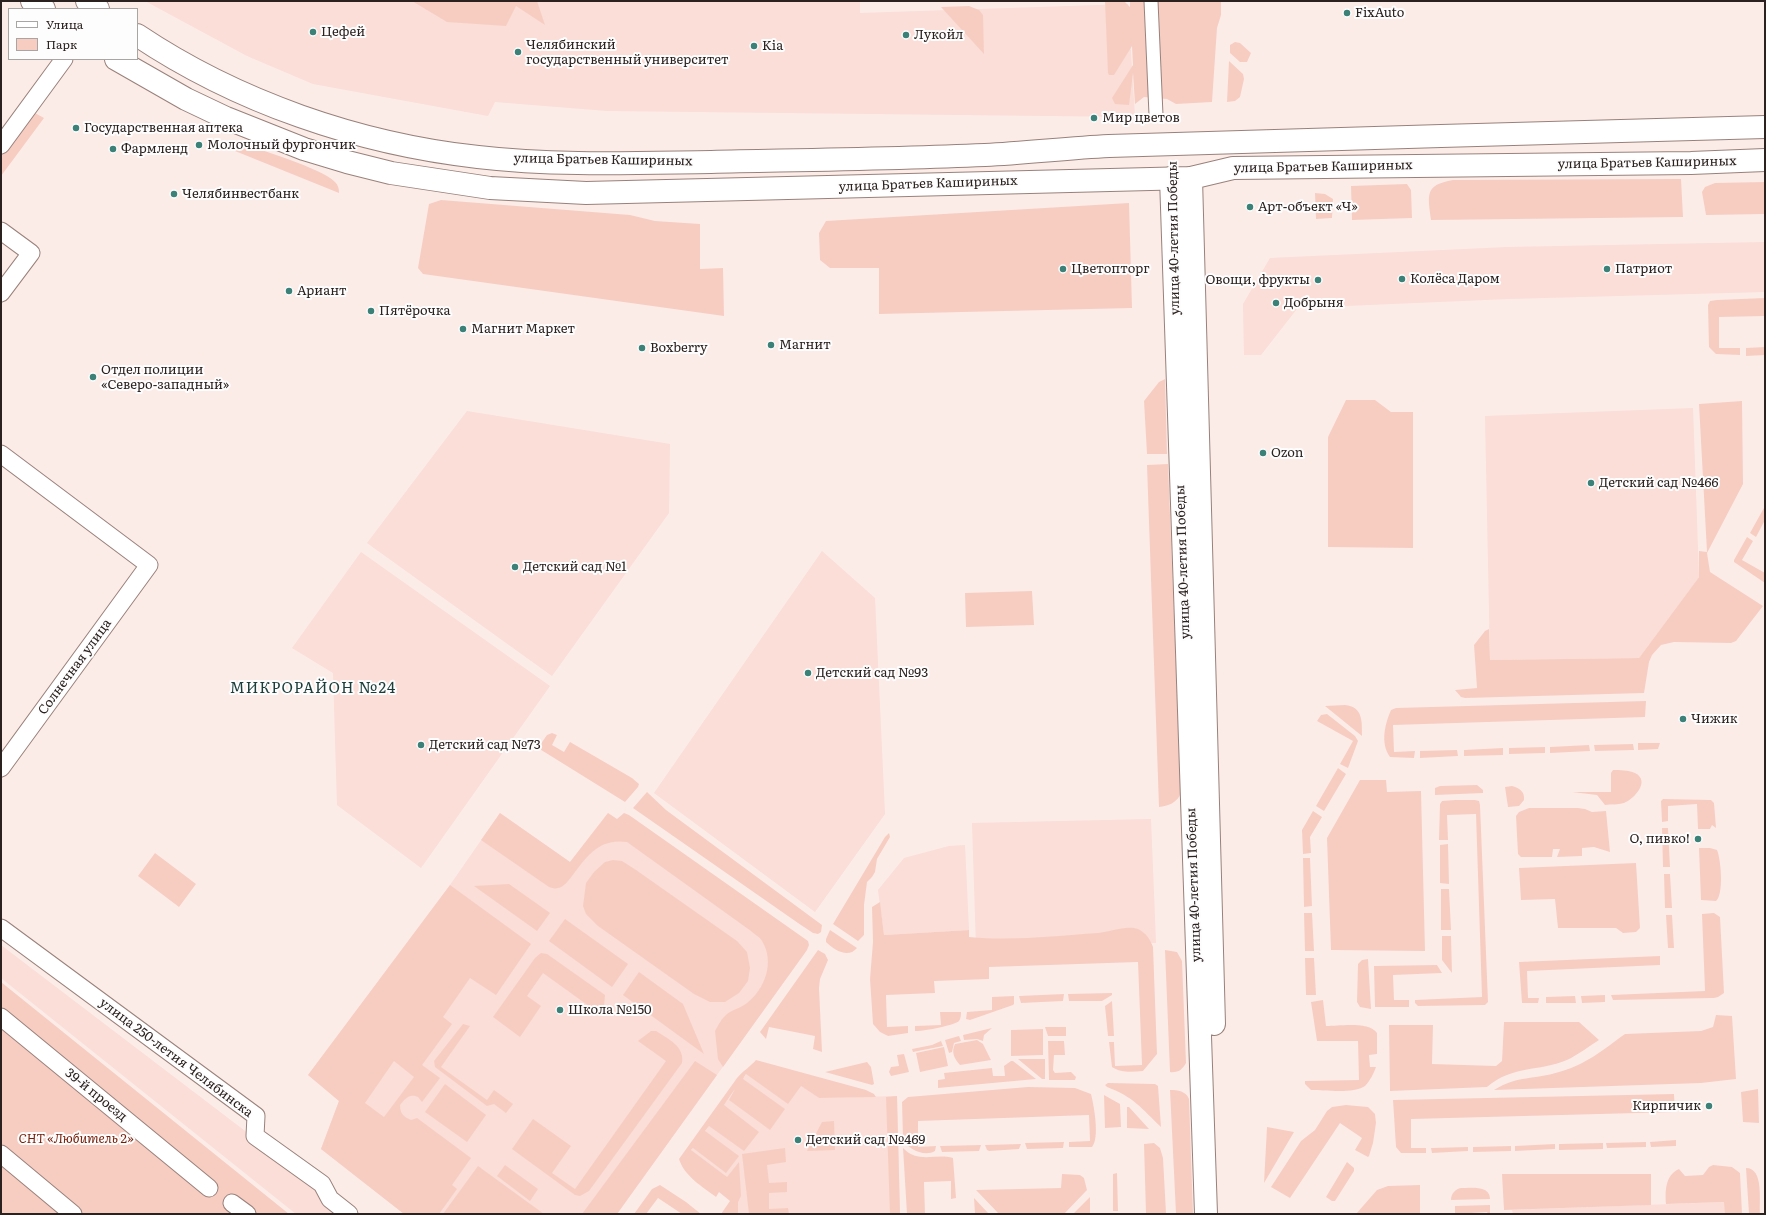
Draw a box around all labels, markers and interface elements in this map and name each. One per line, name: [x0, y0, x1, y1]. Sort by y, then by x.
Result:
place label: FixAuto: [1355, 5, 1404, 21]
legend: [8, 8, 138, 60]
marker: FixAuto: [1342, 8, 1352, 18]
text: Улица: [46, 15, 83, 33]
place label: Цефей: [321, 24, 365, 40]
marker: Цефей: [308, 27, 318, 37]
place label: Лукойл: [914, 27, 963, 43]
marker: Лукойл: [901, 30, 911, 40]
text: Парк: [46, 35, 77, 53]
place label: Челябинский государственный университет: [526, 37, 729, 68]
place label: Kia: [762, 38, 783, 54]
marker: Kia: [749, 41, 759, 51]
marker: Челябинский государственный университет: [513, 47, 523, 57]
place label: Мир цветов: [1102, 110, 1180, 126]
marker: Мир цветов: [1089, 113, 1099, 123]
place label: Государственная аптека: [84, 120, 243, 136]
marker: Государственная аптека: [71, 123, 81, 133]
place label: Молочный фургончик: [207, 137, 356, 153]
marker: Молочный фургончик: [194, 140, 204, 150]
place label: Фармленд: [121, 141, 188, 157]
marker: Фармленд: [108, 144, 118, 154]
street label: улица Братьев Кашириных: [513, 151, 693, 169]
street label: улица Братьев Кашириных: [1557, 154, 1737, 172]
street label: улица Братьев Кашириных: [1233, 158, 1413, 176]
street label: улица 40-летия Победы: [1165, 161, 1183, 315]
street label: улица Братьев Кашириных: [838, 173, 1018, 195]
place label: Челябинвестбанк: [182, 186, 299, 202]
marker: Челябинвестбанк: [169, 189, 179, 199]
place label: Арт-объект «Ч»: [1258, 199, 1358, 215]
marker: Арт-объект «Ч»: [1245, 202, 1255, 212]
place label: Цветопторг: [1071, 261, 1150, 277]
place label: Патриот: [1615, 261, 1672, 277]
marker: Цветопторг: [1058, 264, 1068, 274]
marker: Патриот: [1602, 264, 1612, 274]
place label: Колёса Даром: [1410, 271, 1500, 287]
place label: Овощи, фрукты: [1205, 272, 1310, 288]
marker: Колёса Даром: [1397, 274, 1407, 284]
marker: Овощи, фрукты: [1313, 275, 1323, 285]
place label: Ариант: [297, 283, 347, 299]
marker: Ариант: [284, 286, 294, 296]
place label: Добрыня: [1284, 295, 1344, 311]
marker: Добрыня: [1271, 298, 1281, 308]
place label: Пятёрочка: [379, 303, 451, 319]
marker: Пятёрочка: [366, 306, 376, 316]
place label: Магнит Маркет: [471, 321, 575, 337]
marker: Магнит Маркет: [458, 324, 468, 334]
place label: Магнит: [779, 337, 831, 353]
place label: Boxberry: [650, 340, 707, 356]
marker: Магнит: [766, 340, 776, 350]
marker: Boxberry: [637, 343, 647, 353]
place label: Отдел полиции «Северо-западный»: [101, 362, 229, 393]
marker: Отдел полиции «Северо-западный»: [88, 372, 98, 382]
place label: Ozon: [1271, 445, 1303, 461]
marker: Ozon: [1258, 448, 1268, 458]
place label: Детский сад №466: [1599, 475, 1718, 491]
marker: Детский сад №466: [1586, 478, 1596, 488]
street label: улица 40-летия Победы: [1173, 485, 1193, 639]
place label: Детский сад №1: [523, 559, 627, 575]
marker: Детский сад №1: [510, 562, 520, 572]
street label: Солнечная улица: [35, 616, 115, 718]
place label: Детский сад №93: [816, 665, 928, 681]
marker: Детский сад №93: [803, 668, 813, 678]
district label: МИКРОРАЙОН №24: [230, 680, 396, 698]
place label: Чижик: [1691, 711, 1737, 727]
marker: Чижик: [1678, 714, 1688, 724]
place label: Детский сад №73: [429, 737, 541, 753]
marker: Детский сад №73: [416, 740, 426, 750]
street label: улица 40-летия Победы: [1184, 808, 1204, 962]
place label: О, пивко!: [1630, 831, 1690, 847]
marker: О, пивко!: [1693, 834, 1703, 844]
street label: улица 250-летия Челябинска: [96, 995, 256, 1121]
place label: Школа №150: [568, 1002, 652, 1018]
marker: Школа №150: [555, 1005, 565, 1015]
street label: 39-й проезд: [62, 1065, 130, 1125]
place label: Кирпичик: [1632, 1098, 1701, 1114]
marker: Кирпичик: [1704, 1101, 1714, 1111]
park label: СНТ «Любитель 2»: [19, 1131, 133, 1147]
place label: Детский сад №469: [806, 1132, 925, 1148]
marker: Детский сад №469: [793, 1135, 803, 1145]

